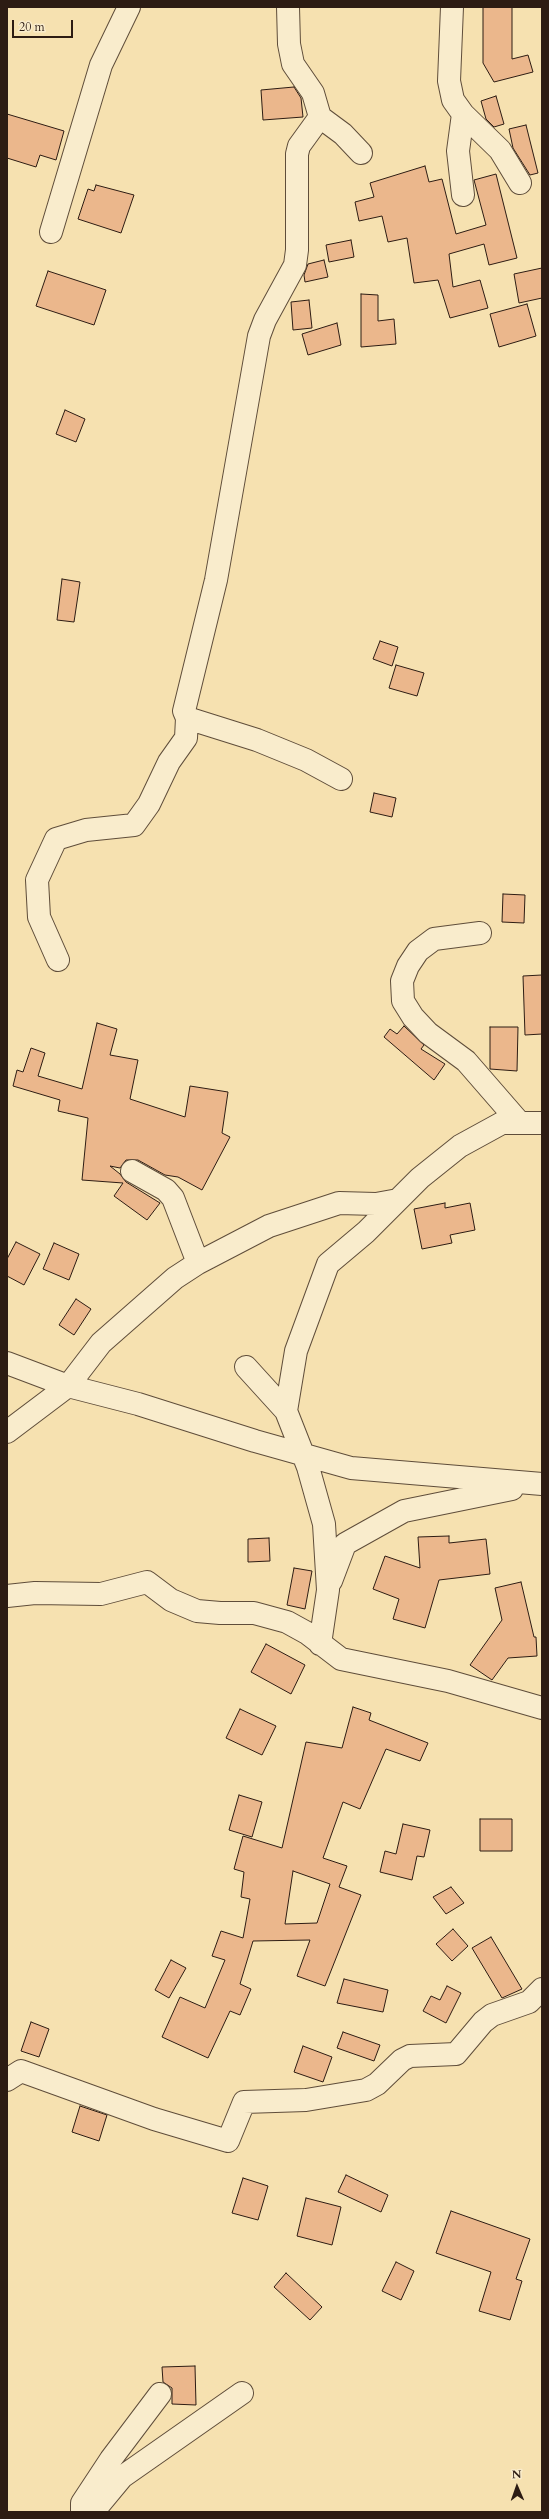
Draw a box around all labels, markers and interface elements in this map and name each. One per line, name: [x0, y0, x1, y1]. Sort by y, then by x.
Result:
scale bar: [14, 12, 75, 38]
text: 20 m: [19, 19, 45, 35]
north arrow: [497, 2467, 537, 2507]
text: N: [512, 2467, 522, 2482]

